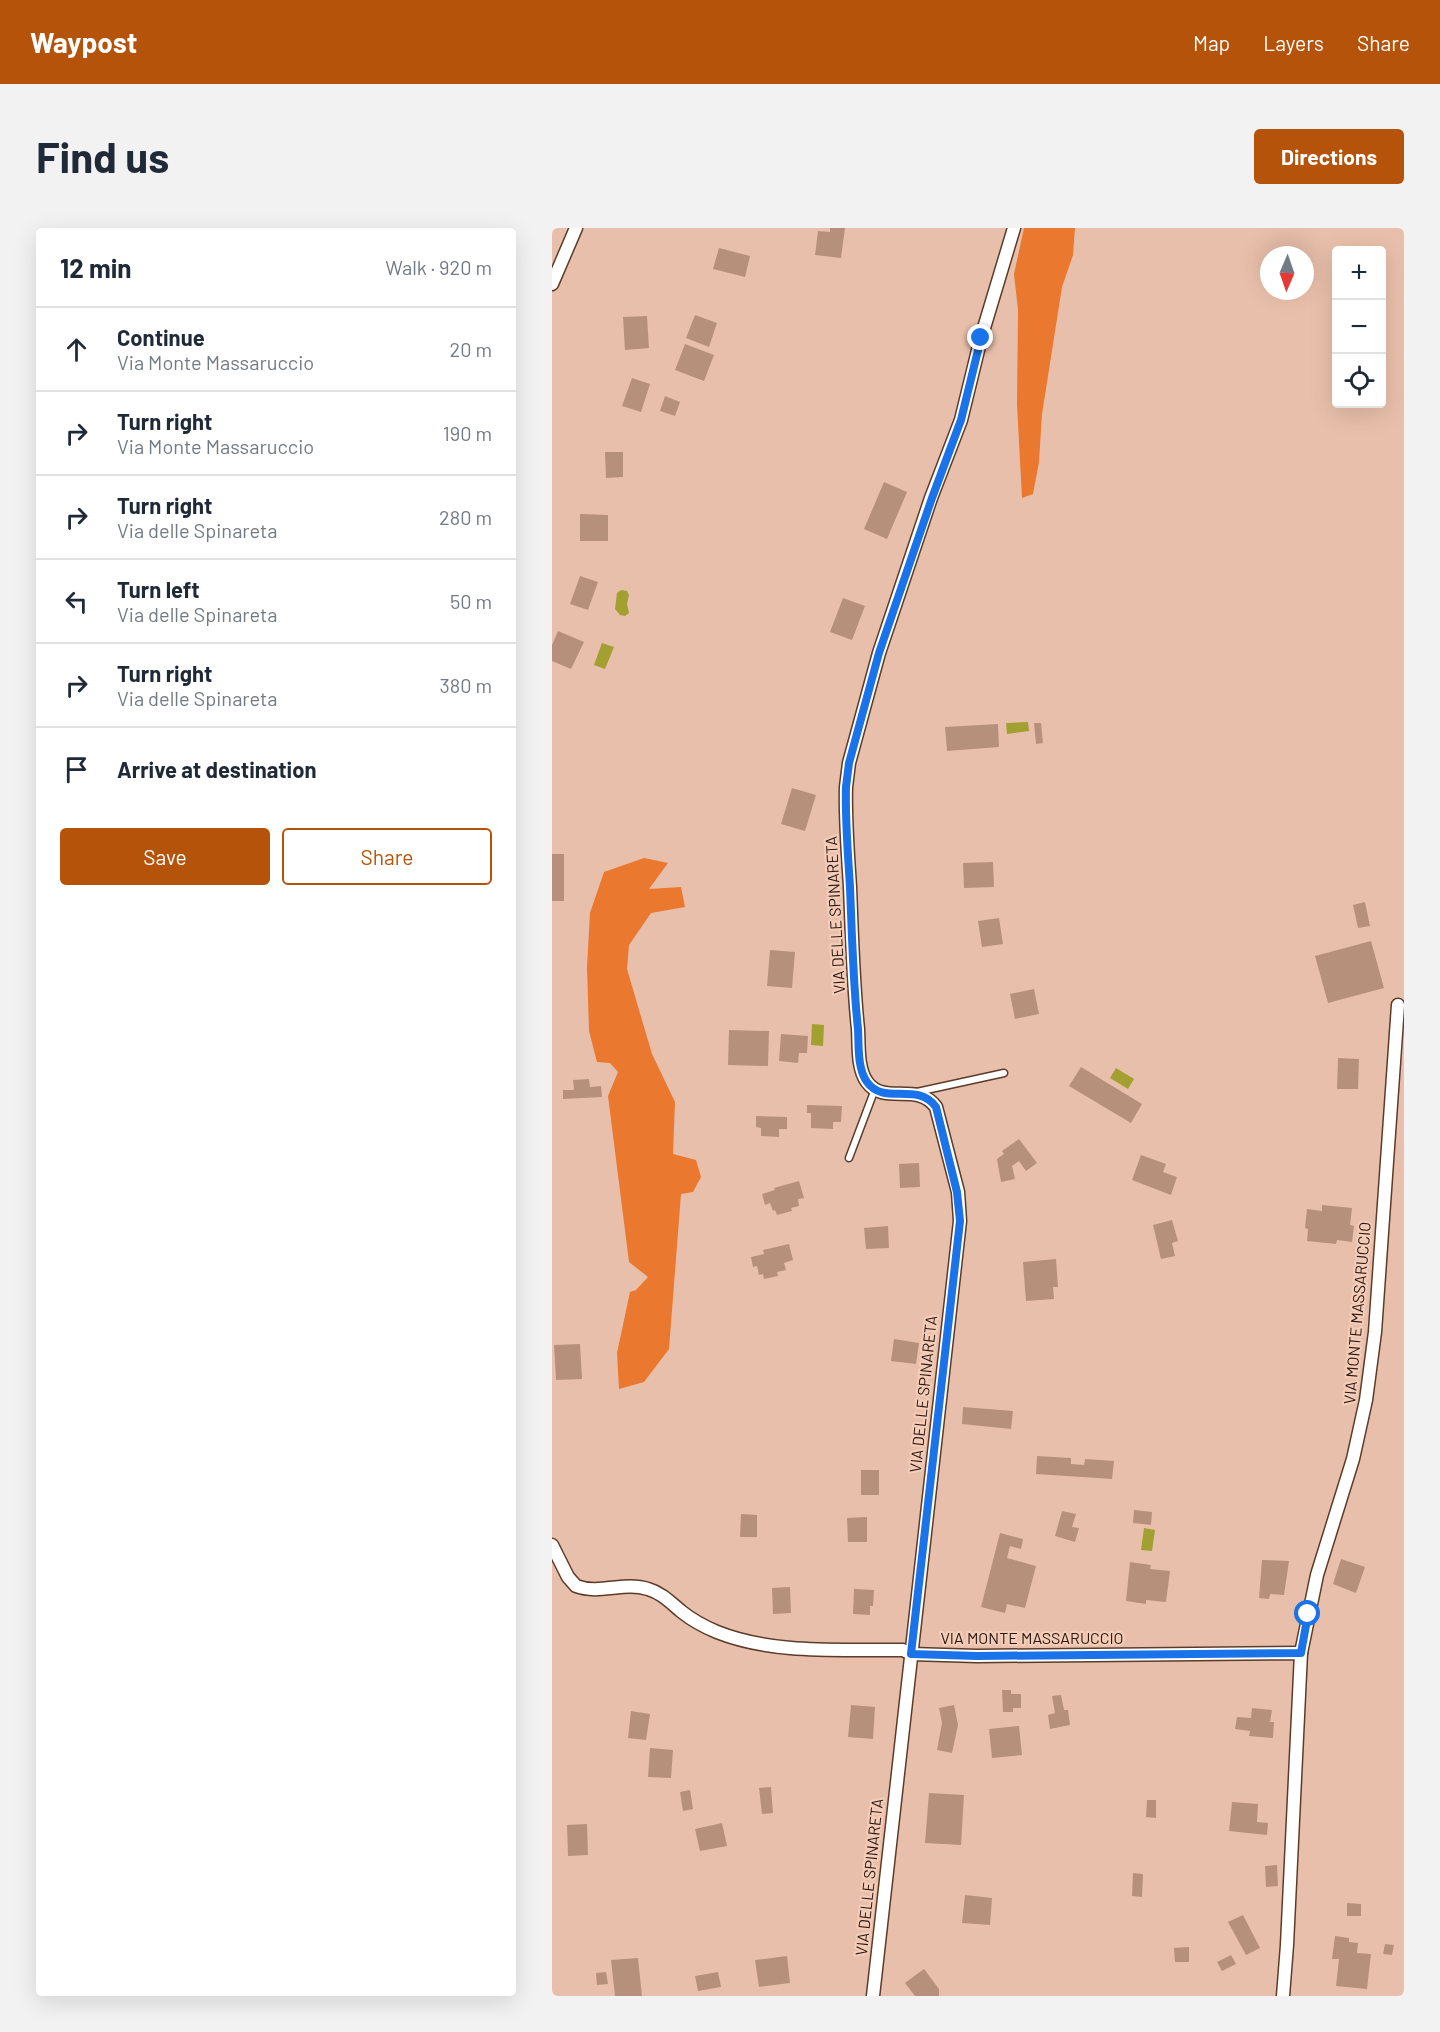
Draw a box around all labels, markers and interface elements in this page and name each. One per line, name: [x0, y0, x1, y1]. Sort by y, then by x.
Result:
text: Waypost: [30, 25, 137, 59]
text: Map: [1193, 30, 1230, 55]
text: Layers: [1263, 30, 1324, 55]
text: Share: [1357, 30, 1410, 55]
button: Directions: [1254, 129, 1404, 184]
text: Find us: [36, 131, 169, 181]
north arrow: [1260, 246, 1314, 300]
map controls: [1332, 246, 1386, 408]
button: +: [1332, 246, 1386, 300]
text: 12 min: [60, 252, 132, 283]
text: Walk · 920 m: [385, 255, 492, 279]
button: −: [1332, 300, 1386, 354]
text: Continue: [117, 324, 205, 350]
route end: [967, 324, 993, 350]
icon: ahead: [60, 333, 93, 366]
text: 20 m: [449, 337, 492, 361]
text: Via Monte Massaruccio: [117, 350, 314, 374]
button: locate: [1332, 354, 1386, 408]
text: Turn right: [117, 408, 212, 434]
icon: right: [60, 417, 93, 450]
text: 190 m: [443, 421, 492, 445]
text: Via Monte Massaruccio: [117, 434, 314, 458]
text: Turn right: [117, 492, 212, 518]
icon: right: [60, 501, 93, 534]
text: 280 m: [439, 505, 492, 529]
text: Via delle Spinareta: [117, 518, 278, 542]
text: Turn left: [117, 576, 200, 602]
icon: left: [60, 585, 93, 618]
text: 50 m: [450, 589, 492, 613]
text: Via delle Spinareta: [117, 602, 278, 626]
text: Turn right: [117, 660, 212, 686]
icon: right: [60, 669, 93, 702]
text: 380 m: [439, 673, 492, 697]
text: Via delle Spinareta: [117, 686, 278, 710]
icon: arrive: [60, 753, 93, 786]
text: Arrive at destination: [117, 756, 316, 782]
button: Save: [60, 828, 270, 885]
button: Share: [282, 828, 492, 885]
street label: VIA DELLE SPINARETA: [821, 835, 848, 994]
street label: VIA MONTE MASSARUCCIO: [1339, 1221, 1374, 1405]
street label: VIA DELLE SPINARETA: [905, 1314, 940, 1474]
route start: [1294, 1600, 1320, 1626]
street label: VIA MONTE MASSARUCCIO: [940, 1628, 1124, 1647]
street label: VIA DELLE SPINARETA: [851, 1797, 886, 1957]

